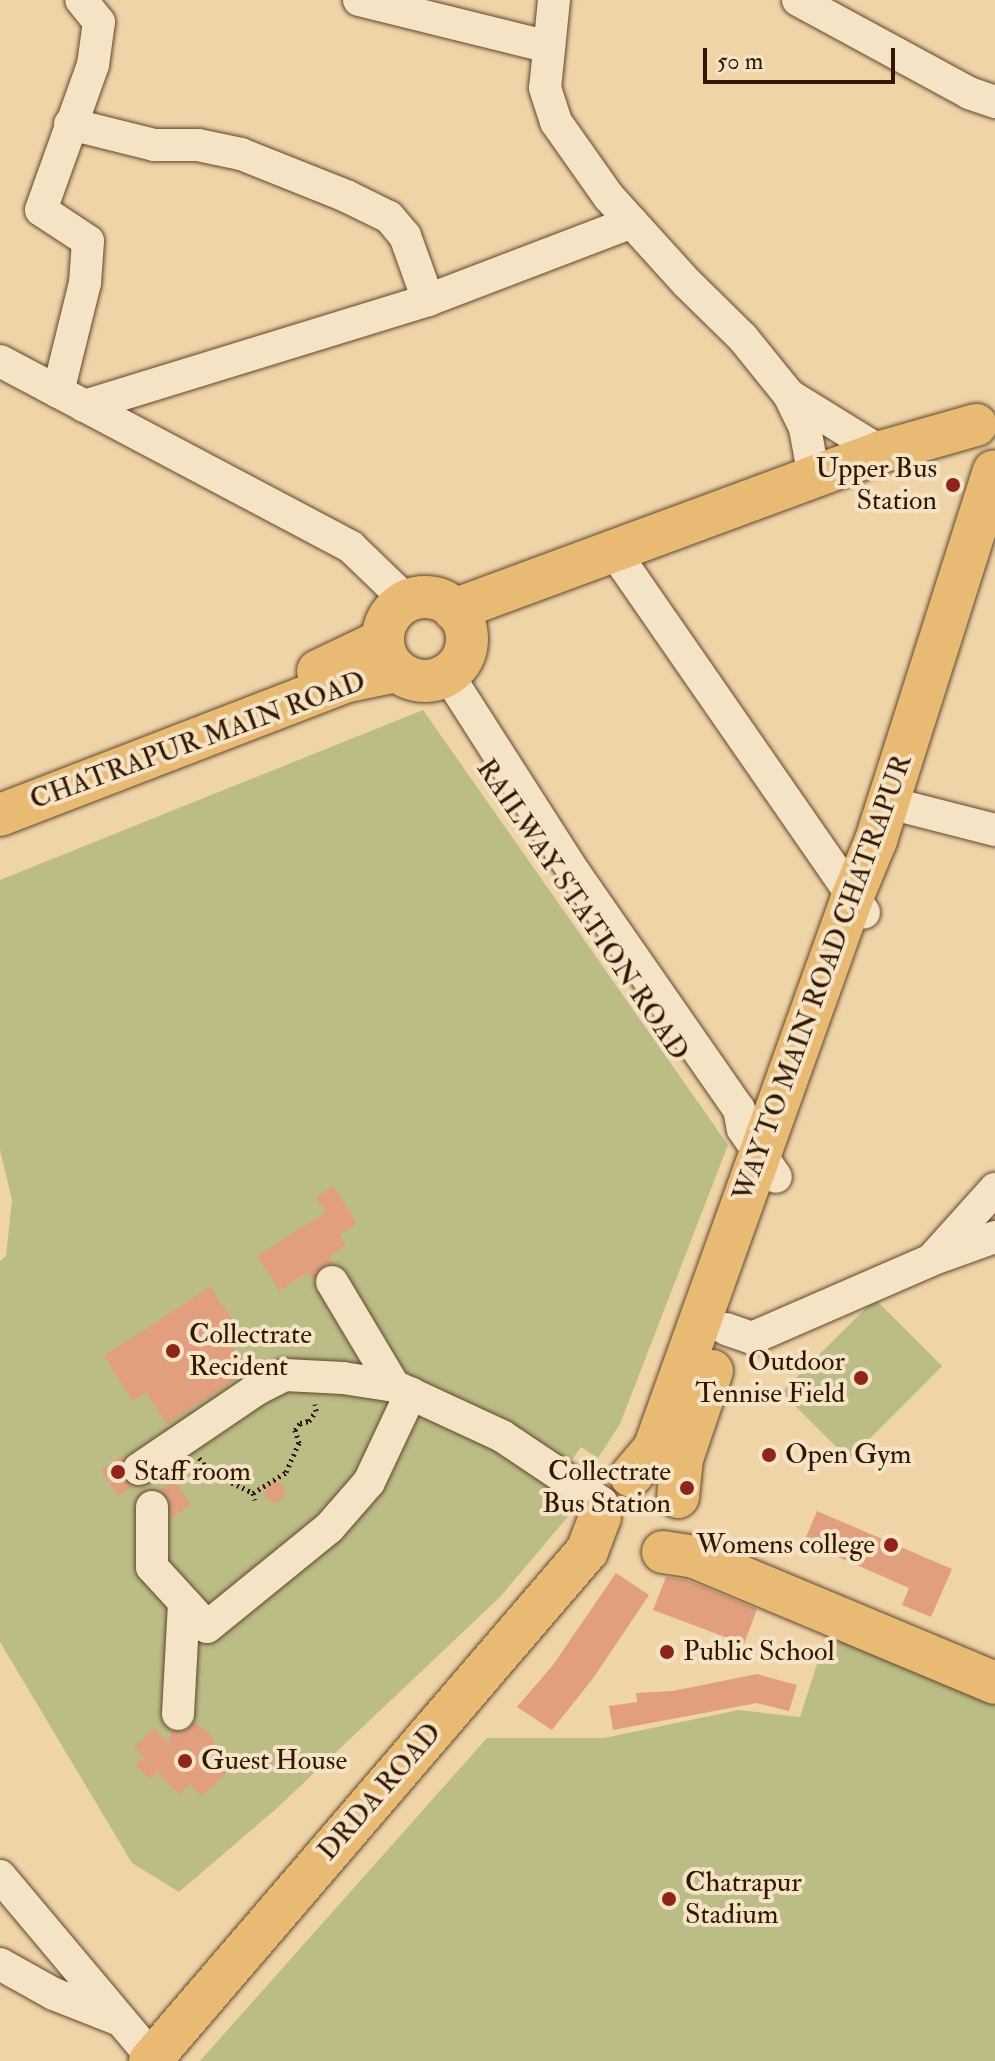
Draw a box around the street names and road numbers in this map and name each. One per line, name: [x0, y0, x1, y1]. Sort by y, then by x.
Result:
street label: CHATRAPUR MAIN ROAD: [26, 665, 370, 817]
street label: WAY TO MAIN ROAD CHATRAPUR: [726, 750, 920, 1206]
street label: RAILWAY STATION ROAD: [469, 753, 695, 1067]
street label: DRDA ROAD: [311, 1716, 449, 1868]

